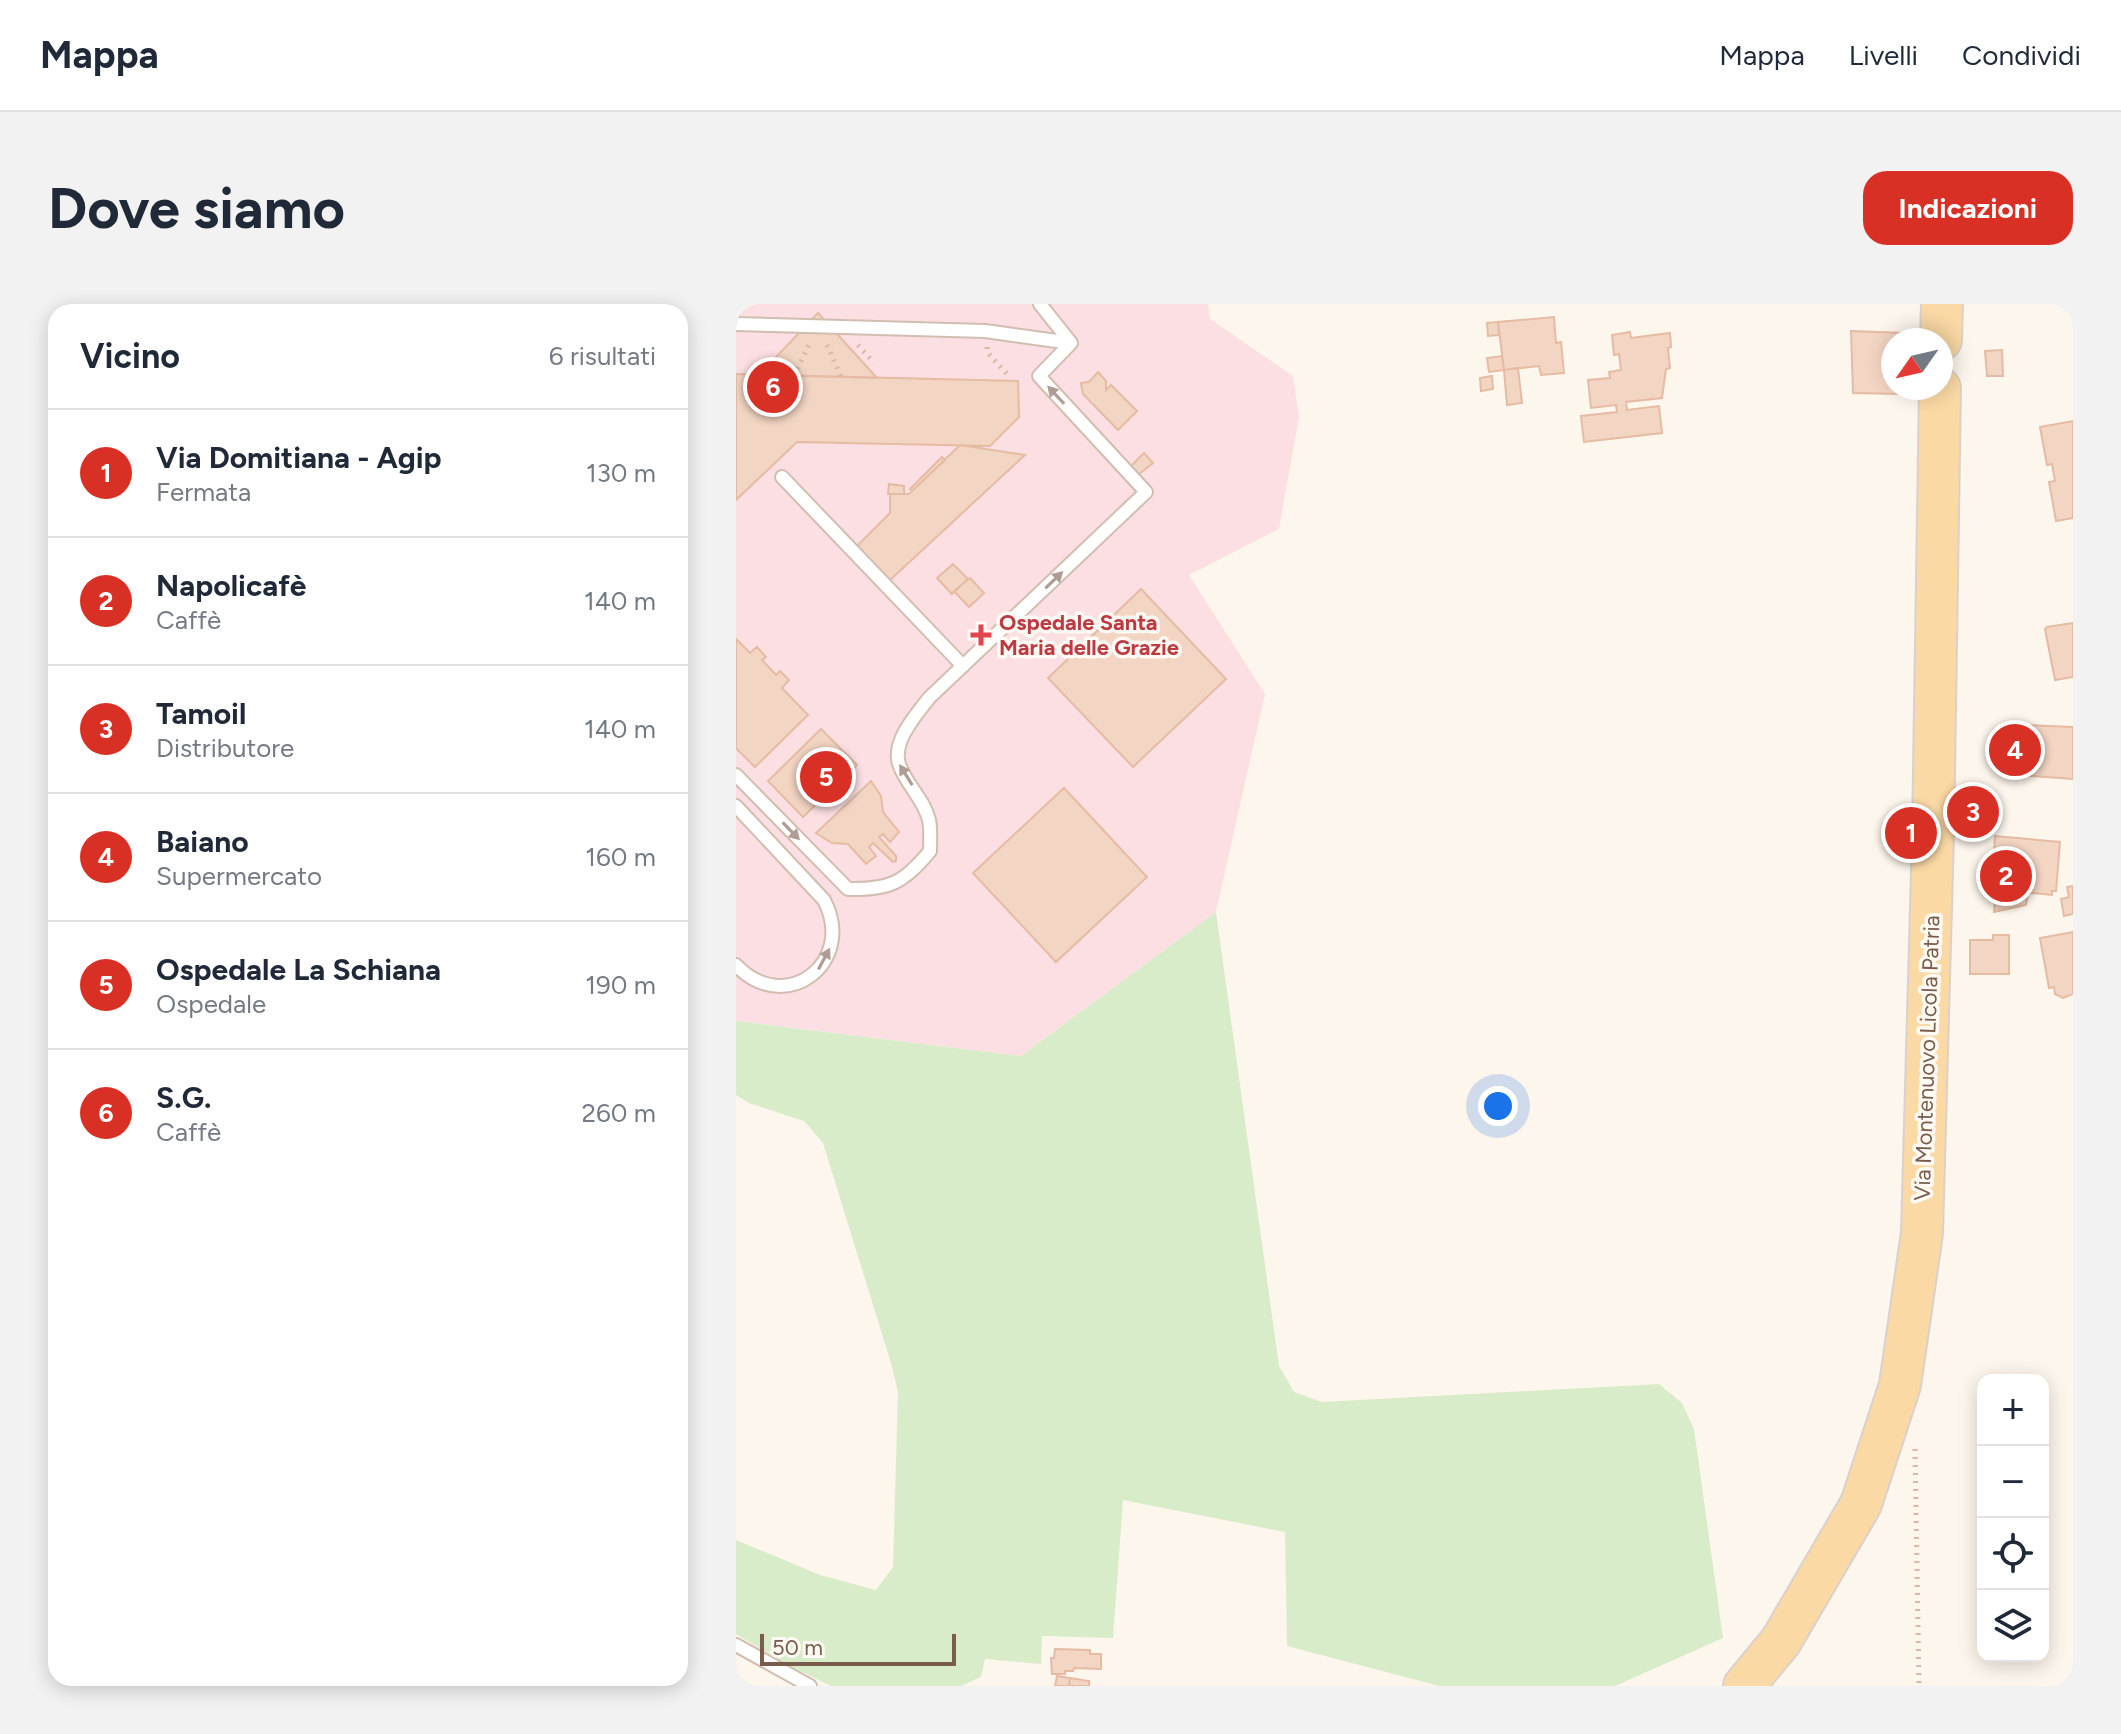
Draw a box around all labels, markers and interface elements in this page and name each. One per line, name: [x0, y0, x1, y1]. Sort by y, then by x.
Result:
text: Mappa: [40, 32, 159, 78]
text: Mappa: [1719, 38, 1805, 72]
text: Livelli: [1849, 38, 1918, 72]
text: Condividi: [1962, 38, 2081, 72]
button: Indicazioni: [1863, 171, 2073, 245]
text: Dove siamo: [48, 175, 345, 242]
north arrow: [1881, 328, 1953, 400]
text: Vicino: [80, 336, 180, 377]
text: 6 risultati: [549, 340, 656, 372]
pin: 6: [747, 357, 799, 417]
one-way arrow: [1048, 385, 1066, 404]
text: Via Domitiana - Agip: [156, 439, 442, 476]
text: 1: [101, 457, 111, 489]
text: 130 m: [586, 457, 656, 489]
text: Fermata: [156, 476, 251, 508]
text: Napolicafè: [156, 567, 306, 604]
one-way arrow: [1044, 571, 1063, 589]
text: 2: [98, 585, 114, 617]
text: 140 m: [584, 585, 656, 617]
text: Caffè: [156, 604, 221, 636]
place label: Ospedale Santa Maria delle Grazie: [999, 609, 1179, 661]
marker: Ospedale Santa Maria delle Grazie: [970, 624, 992, 646]
text: Tamoil: [156, 695, 246, 732]
text: 3: [99, 713, 113, 745]
text: 140 m: [584, 713, 656, 745]
pin: 4: [1989, 720, 2041, 780]
text: Distributore: [156, 732, 294, 764]
pin: 5: [800, 747, 852, 807]
one-way arrow: [900, 764, 914, 786]
pin: 3: [1947, 782, 1999, 842]
pin: 1: [1885, 803, 1937, 863]
one-way arrow: [781, 821, 799, 840]
text: Baiano: [156, 823, 249, 860]
text: 4: [98, 841, 114, 873]
text: 160 m: [585, 841, 656, 873]
pin: 2: [1980, 846, 2032, 906]
text: Supermercato: [156, 860, 322, 892]
street label: Via Montenuovo Licola Patria: [1909, 915, 1945, 1201]
one-way arrow: [816, 948, 830, 970]
text: Ospedale La Schiana: [156, 951, 441, 988]
text: 5: [98, 969, 114, 1001]
text: 190 m: [585, 969, 656, 1001]
text: Ospedale: [156, 988, 266, 1020]
text: S.G.: [156, 1079, 211, 1116]
your location: [1478, 1086, 1518, 1126]
text: 6: [98, 1097, 114, 1129]
text: 260 m: [582, 1097, 656, 1129]
text: Caffè: [156, 1116, 221, 1148]
map controls: [1977, 1374, 2049, 1662]
button: +: [1977, 1374, 2049, 1446]
button: −: [1977, 1446, 2049, 1518]
button: locate: [1977, 1518, 2049, 1590]
button: layers: [1977, 1590, 2049, 1662]
scale bar: [760, 1630, 956, 1666]
text: 50 m: [772, 1634, 823, 1661]

